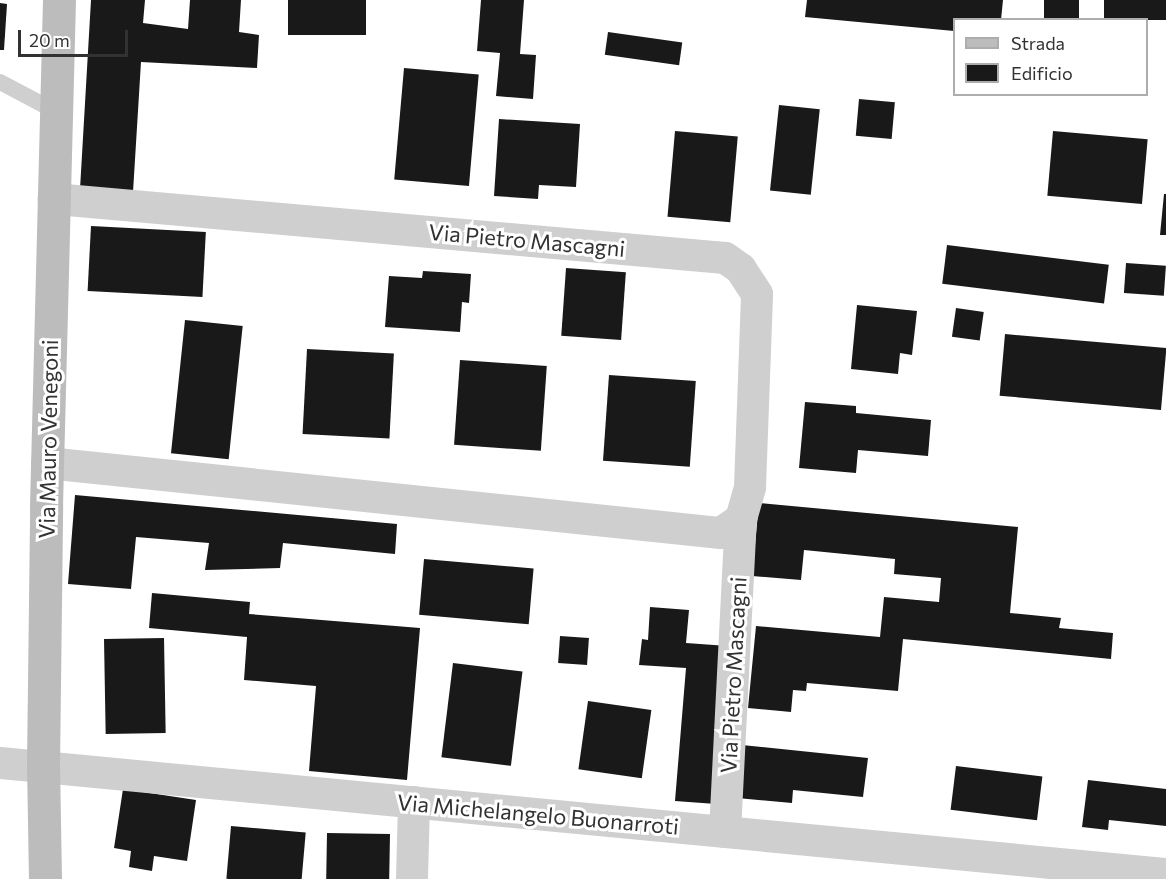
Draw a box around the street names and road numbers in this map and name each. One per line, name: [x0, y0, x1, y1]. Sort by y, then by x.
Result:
street label: Via Pietro Mascagni: [428, 218, 626, 262]
street label: Via Mauro Venegoni: [33, 339, 63, 539]
street label: Via Pietro Mascagni: [715, 576, 751, 774]
street label: Via Michelangelo Buonarroti: [396, 789, 680, 839]

